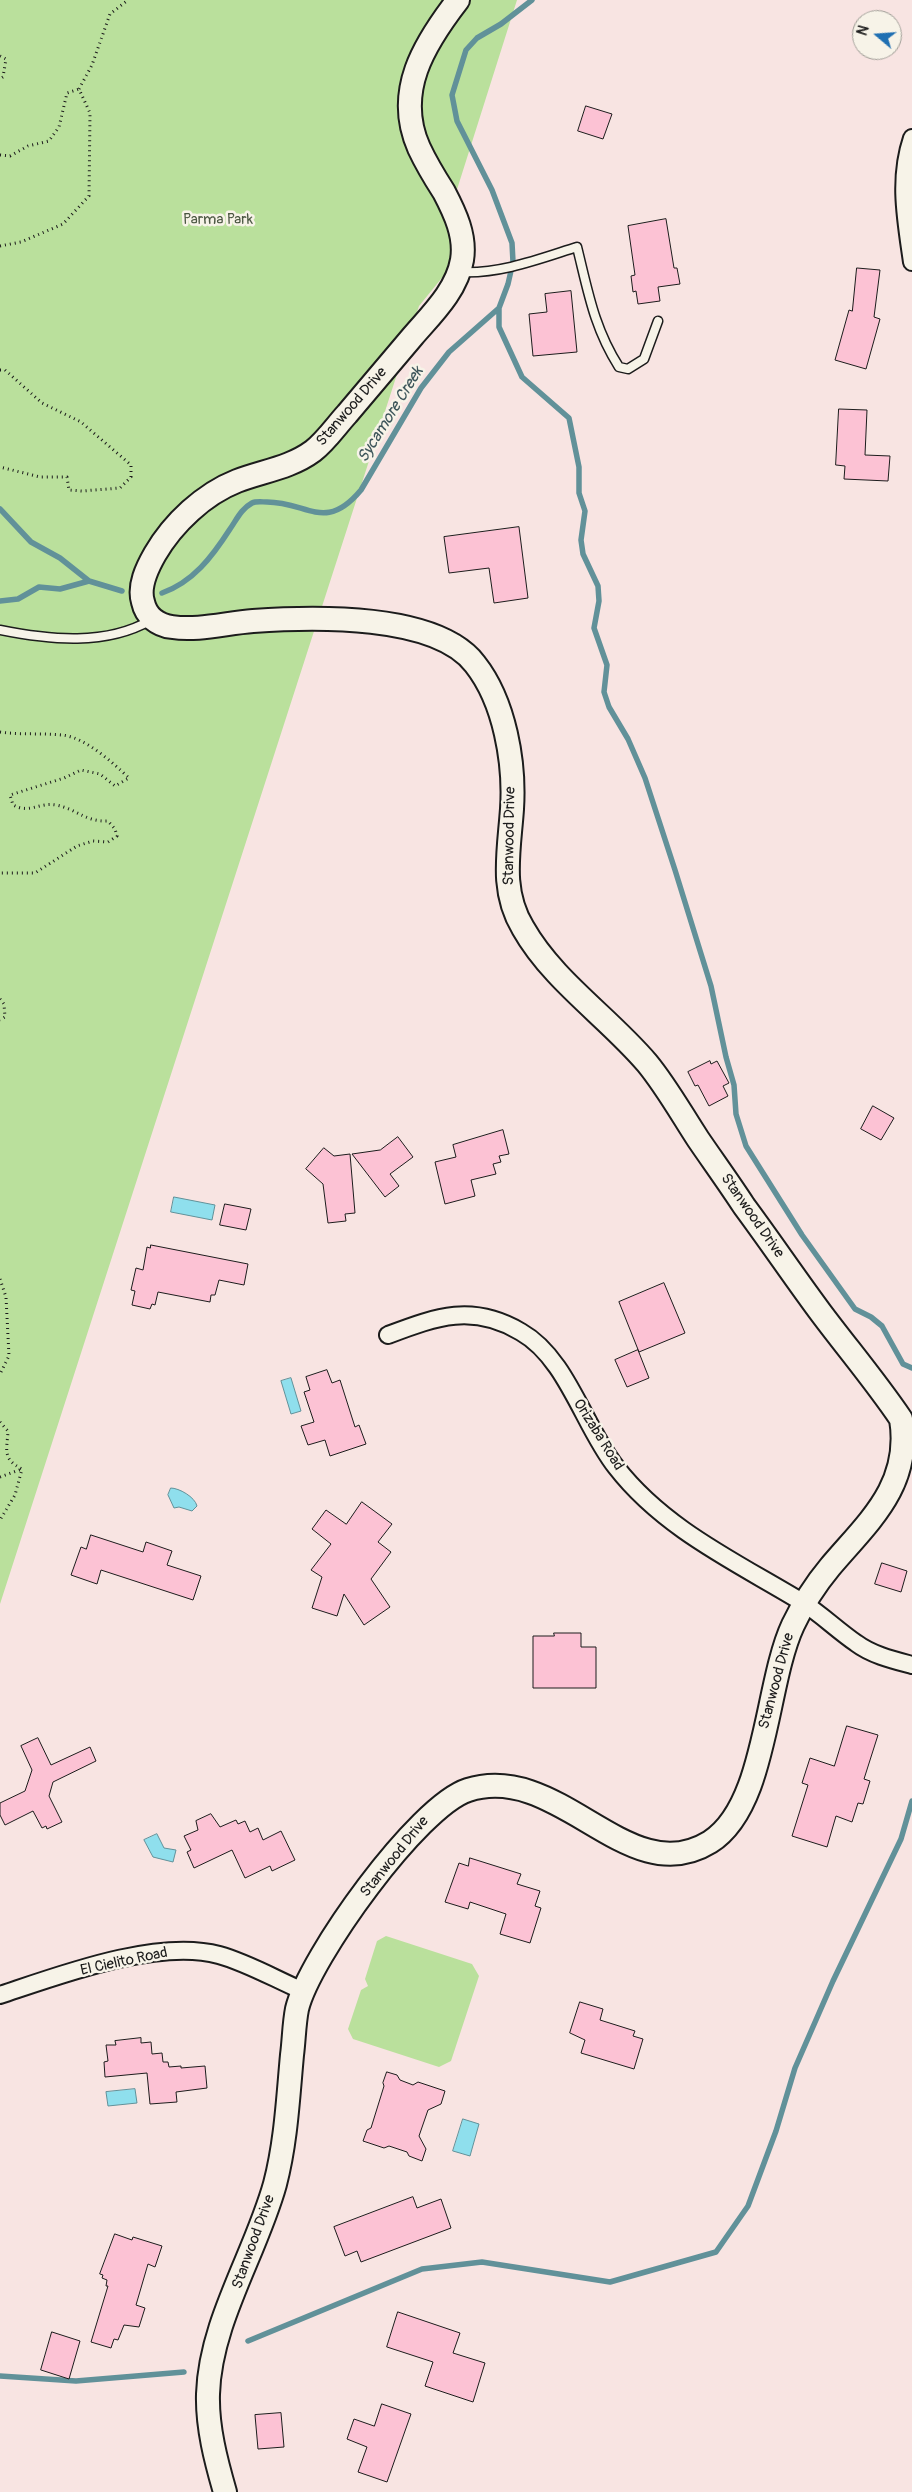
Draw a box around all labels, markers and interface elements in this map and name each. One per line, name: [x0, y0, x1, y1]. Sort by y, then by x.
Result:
north arrow: [852, 10, 902, 60]
text: N: [854, 23, 873, 38]
park label: Parma Park: [183, 211, 253, 229]
street label: Stanwood Drive: [313, 364, 391, 450]
water label: Sycamore Creek: [354, 364, 428, 466]
street label: Stanwood Drive: [500, 787, 520, 885]
street label: Stanwood Drive: [716, 1170, 788, 1262]
street label: Orizaba Road: [569, 1396, 627, 1474]
street label: Stanwood Drive: [756, 1631, 798, 1731]
street label: Stanwood Drive: [357, 1813, 433, 1901]
street label: El Cielito Road: [79, 1944, 169, 1980]
street label: Stanwood Drive: [229, 2193, 279, 2291]

